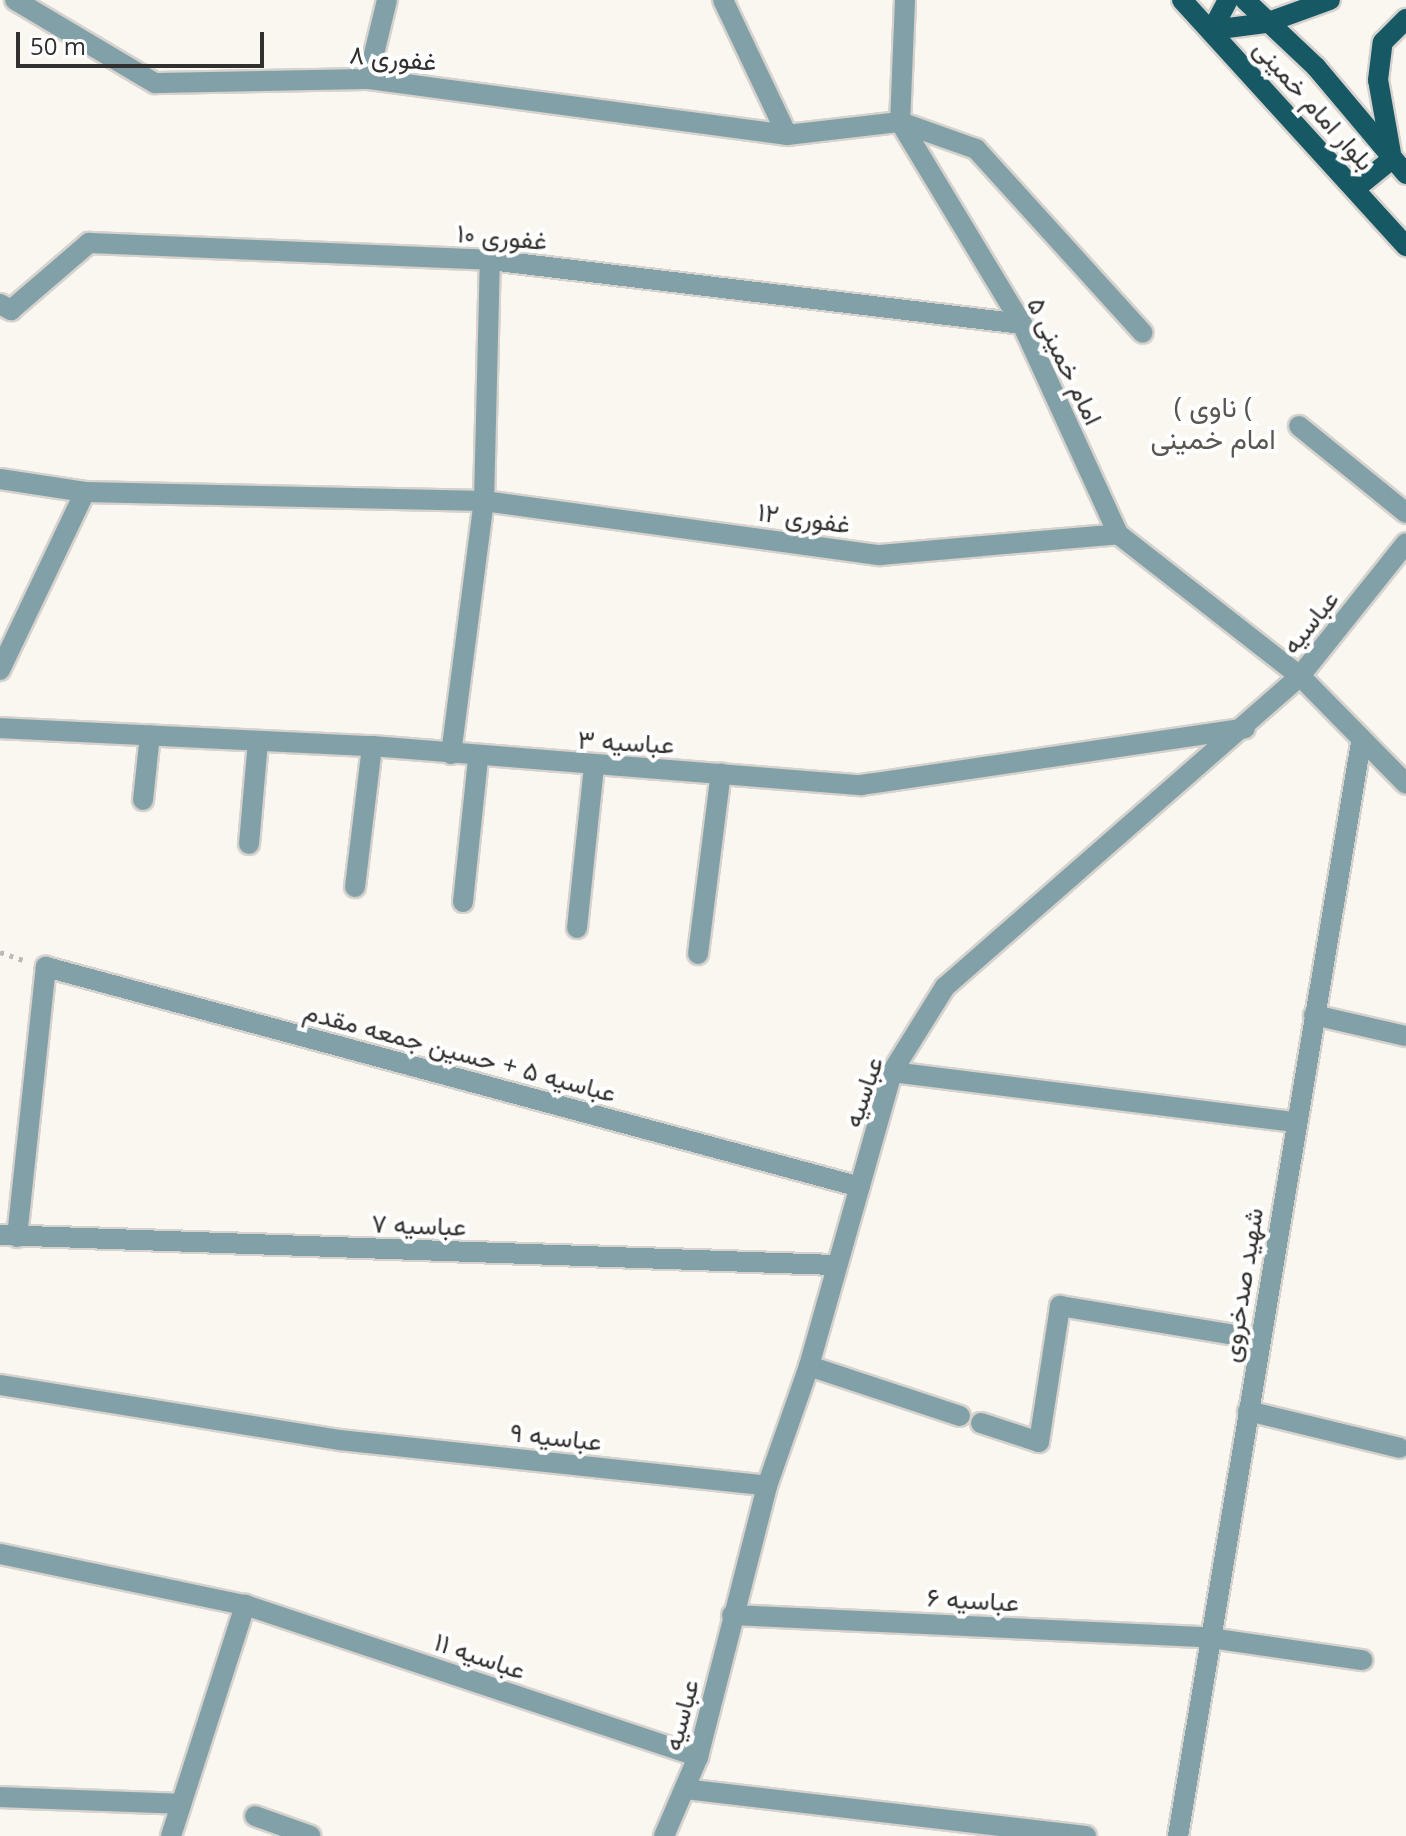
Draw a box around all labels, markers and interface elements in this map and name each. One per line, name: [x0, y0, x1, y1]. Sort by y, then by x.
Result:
scale bar: [20, 16, 268, 66]
text: 50 m: [30, 29, 86, 62]
street label: بلوار امام خمینی: [1247, 33, 1381, 177]
street label: غفوری ۸: [348, 39, 438, 77]
street label: غفوری ۱۰: [456, 218, 548, 256]
street label: امام خمینی ۵: [1021, 292, 1109, 430]
district label: ( ناوی ( امام خمینی: [1150, 389, 1276, 455]
street label: غفوری ۱۲: [756, 496, 852, 540]
street label: عباسیه: [1275, 584, 1345, 660]
street label: عباسیه ۳: [577, 724, 675, 760]
street label: عباسیه ۵ + حسین جمعه مقدم: [300, 995, 620, 1109]
street label: عباسیه: [836, 1053, 890, 1131]
street label: شهید صدخروی: [1214, 1206, 1270, 1364]
street label: عباسیه ۷: [371, 1208, 467, 1242]
street label: عباسیه ۹: [509, 1417, 603, 1457]
street label: عباسیه ۶: [926, 1582, 1020, 1618]
street label: عباسیه ۱۱: [430, 1626, 530, 1686]
street label: عباسیه: [657, 1676, 705, 1754]

